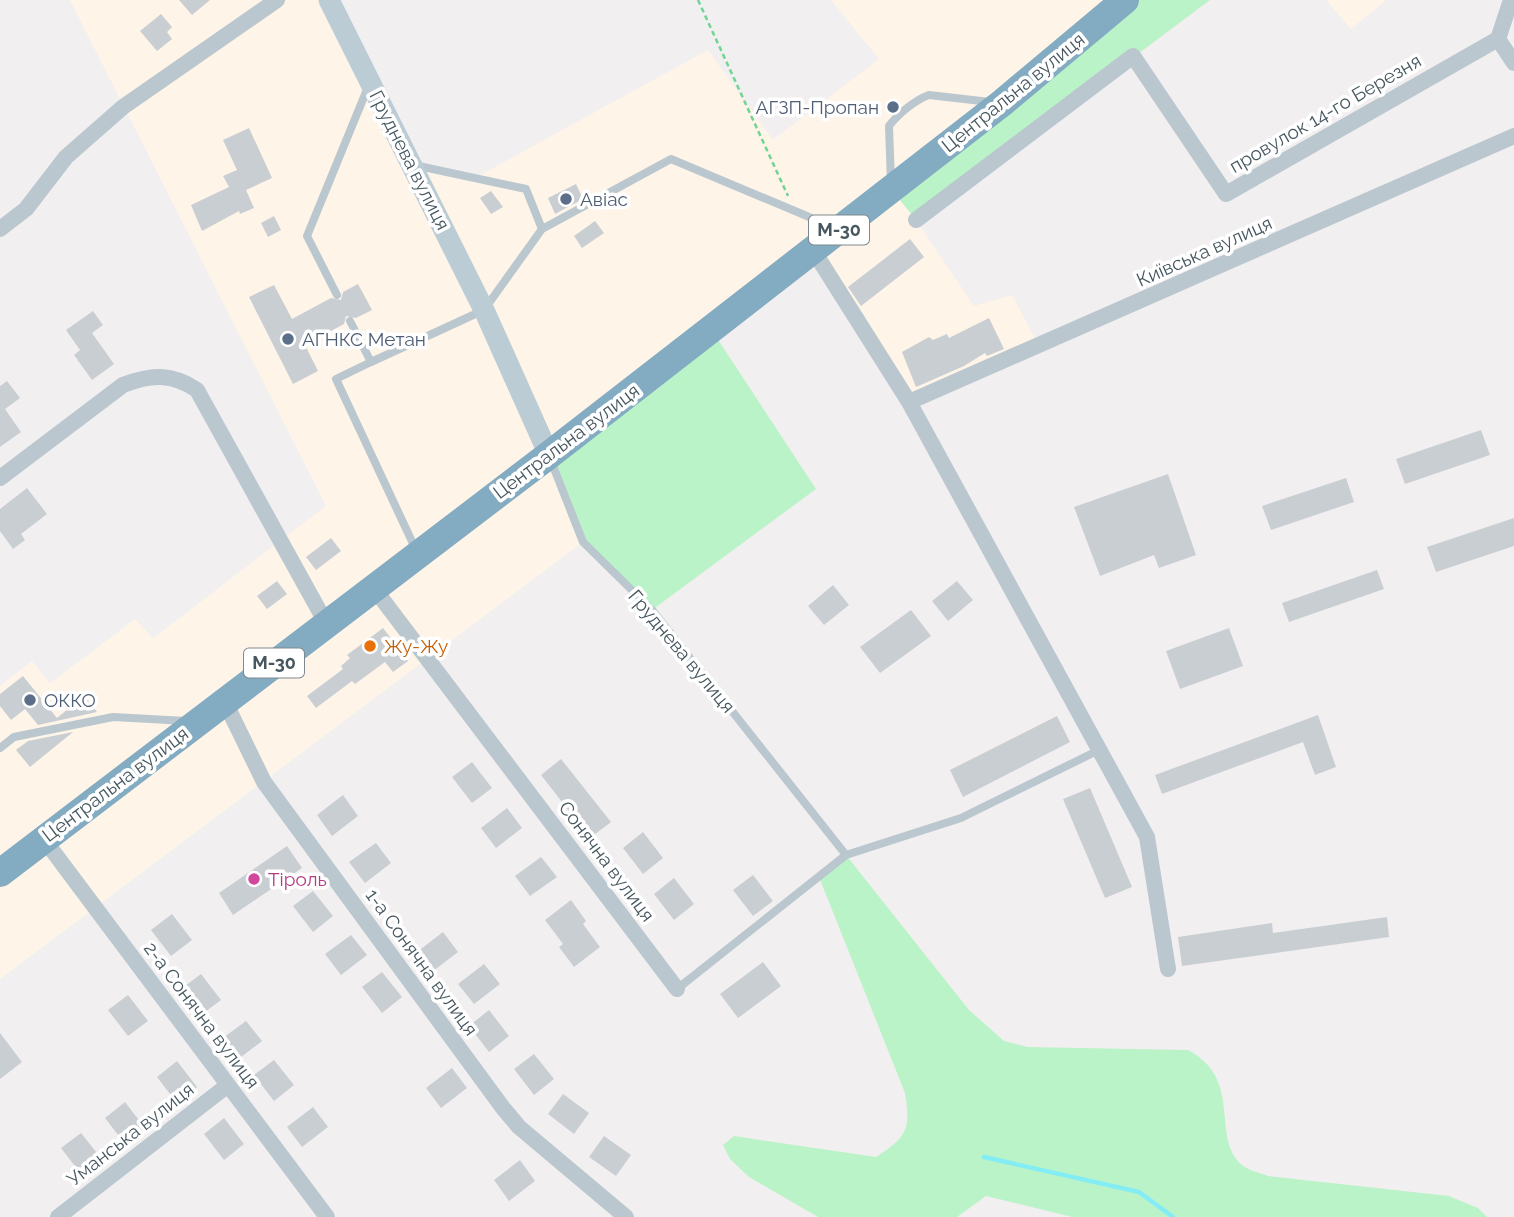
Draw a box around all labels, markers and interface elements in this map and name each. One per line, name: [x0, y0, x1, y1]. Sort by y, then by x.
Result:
street label: Центральна вулиця: [937, 28, 1089, 156]
street label: провулок 14-го Березня: [1225, 49, 1425, 177]
street label: Груднева вулиця: [365, 87, 455, 233]
place label: АГЗП-Пропан: [756, 96, 879, 118]
marker: АГЗП-Пропан: [885, 99, 901, 115]
place label: Авіас: [580, 188, 628, 210]
marker: Авіас: [558, 191, 574, 207]
street label: Київська вулиця: [1133, 211, 1275, 291]
road number: М-30: [809, 215, 869, 244]
place label: АГНКС Метан: [302, 328, 426, 350]
marker: АГНКС Метан: [280, 331, 296, 347]
street label: Центральна вулиця: [489, 379, 643, 503]
street label: Груднева вулиця: [624, 585, 740, 717]
place label: Жу-Жу: [384, 635, 448, 657]
marker: Жу-Жу: [362, 638, 378, 654]
road number: М-30: [244, 648, 304, 678]
place label: ОККО: [44, 689, 96, 711]
marker: ОККО: [22, 692, 38, 708]
street label: Центральна вулиця: [38, 722, 192, 846]
street label: Сонячна вулиця: [555, 797, 659, 925]
place label: Тіроль: [268, 868, 327, 890]
marker: Тіроль: [246, 871, 262, 887]
street label: 1-а Сонячна вулиця: [361, 884, 483, 1040]
street label: 2-а Сонячна вулиця: [140, 937, 264, 1093]
street label: Уманська вулиця: [62, 1078, 198, 1190]

